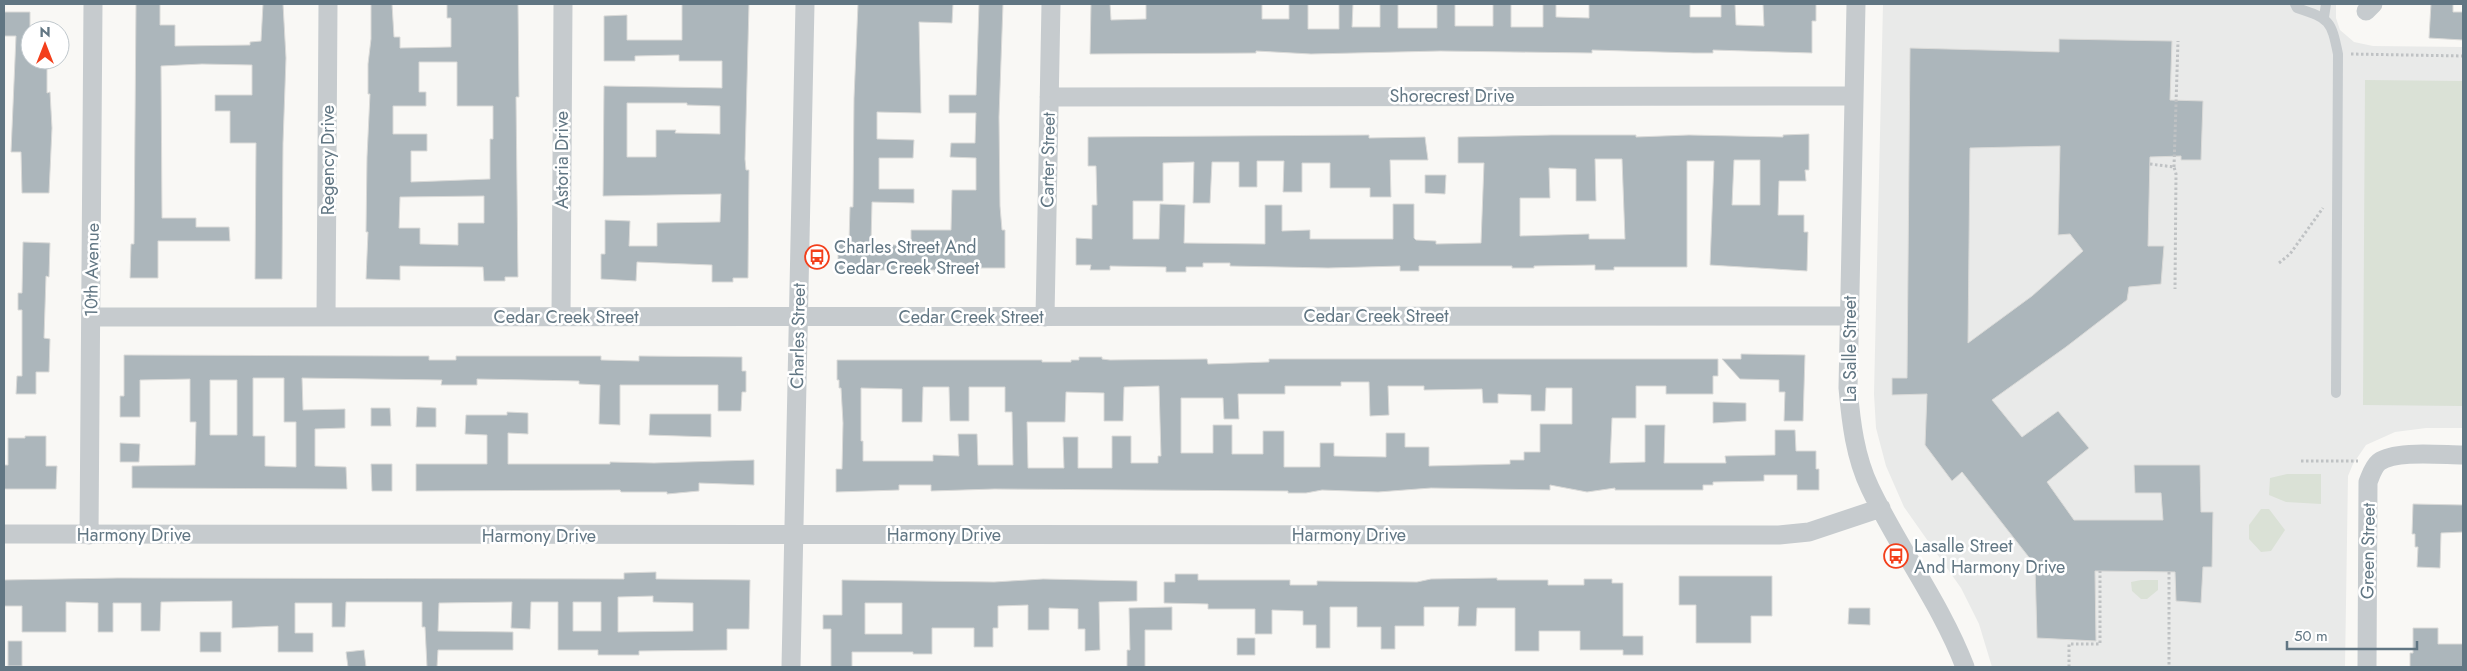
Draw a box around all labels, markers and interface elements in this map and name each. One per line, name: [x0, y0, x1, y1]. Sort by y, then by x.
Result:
north arrow: [20, 20, 70, 70]
text: N: [39, 22, 51, 42]
street label: Shorecrest Drive: [1389, 83, 1515, 109]
street label: Regency Drive: [315, 105, 341, 215]
street label: Astoria Drive: [549, 111, 575, 209]
street label: Carter Street: [1034, 111, 1062, 208]
street label: 10th Avenue: [78, 223, 106, 317]
place label: Charles Street And Cedar Creek Street: [834, 234, 980, 281]
bus stop icon: Charles Street And Cedar Creek Street: [804, 244, 830, 270]
street label: Charles Street: [784, 282, 812, 389]
street label: La Salle Street: [1837, 295, 1863, 402]
street label: Cedar Creek Street: [1303, 303, 1449, 329]
street label: Cedar Creek Street: [493, 304, 639, 330]
street label: Cedar Creek Street: [898, 304, 1044, 330]
street label: Green Street: [2354, 502, 2382, 599]
street label: Harmony Drive: [77, 522, 191, 548]
street label: Harmony Drive: [887, 522, 1001, 548]
street label: Harmony Drive: [1292, 522, 1406, 548]
street label: Harmony Drive: [482, 523, 596, 549]
place label: Lasalle Street And Harmony Drive: [1914, 533, 2065, 580]
bus stop icon: Lasalle Street And Harmony Drive: [1883, 543, 1909, 569]
scale bar: [2287, 618, 2417, 650]
text: 50 m: [2294, 625, 2328, 647]

